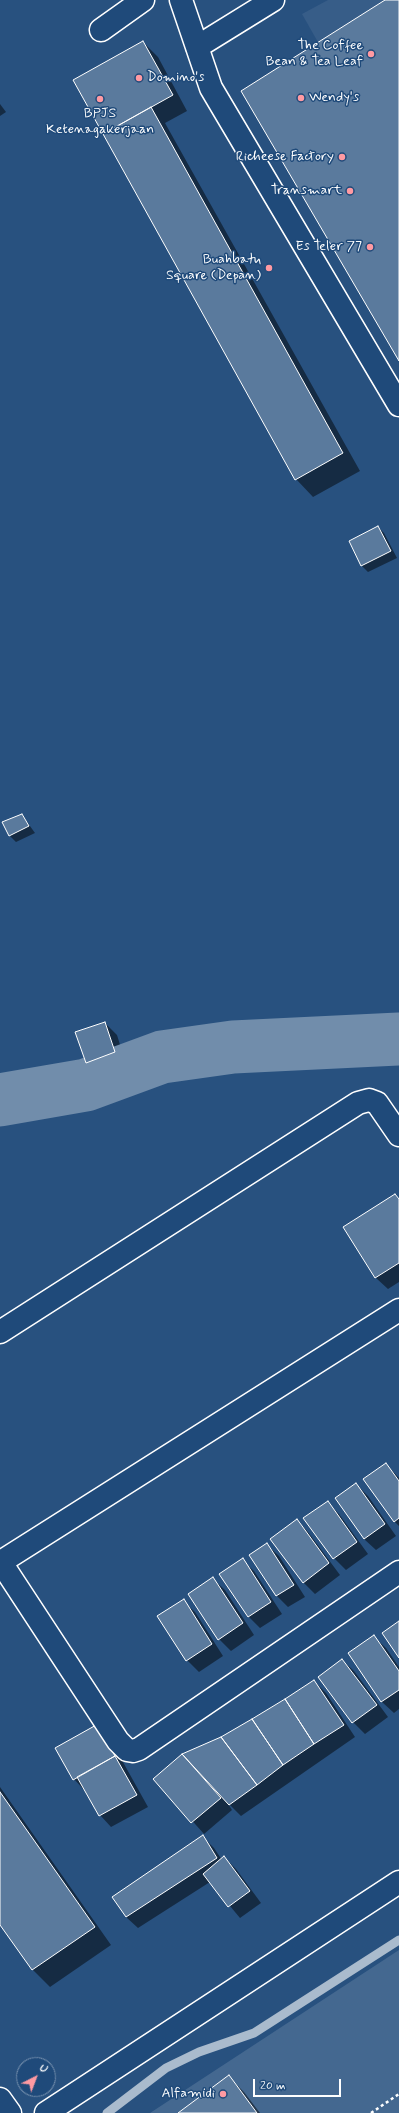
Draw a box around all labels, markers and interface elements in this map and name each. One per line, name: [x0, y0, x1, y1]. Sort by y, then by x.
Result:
place label: The Coffee Bean & Tea Leaf: [265, 38, 363, 70]
marker: The Coffee Bean & Tea Leaf: [366, 49, 376, 59]
place label: Domino's: [147, 70, 204, 86]
marker: Domino's: [134, 73, 144, 83]
place label: Wendy's: [309, 90, 359, 106]
marker: Wendy's: [296, 93, 306, 103]
marker: BPJS Ketenagakerjaan: [95, 94, 105, 104]
place label: BPJS Ketenagakerjaan: [46, 106, 154, 138]
place label: Richeese Factory: [236, 149, 334, 165]
marker: Richeese Factory: [337, 152, 347, 162]
place label: Transmart: [271, 183, 342, 199]
marker: Transmart: [345, 186, 355, 196]
place label: Es Teler 77: [295, 239, 362, 255]
marker: Es Teler 77: [365, 242, 375, 252]
place label: Buahbatu Square (Depan): [166, 252, 261, 284]
marker: Buahbatu Square (Depan): [264, 263, 274, 273]
north arrow: [16, 2057, 56, 2097]
text: U: [36, 2061, 51, 2076]
scale bar: [255, 2071, 343, 2097]
text: 20 m: [260, 2078, 286, 2094]
place label: Alfamidi: [161, 2086, 215, 2102]
marker: Alfamidi: [218, 2089, 228, 2099]

